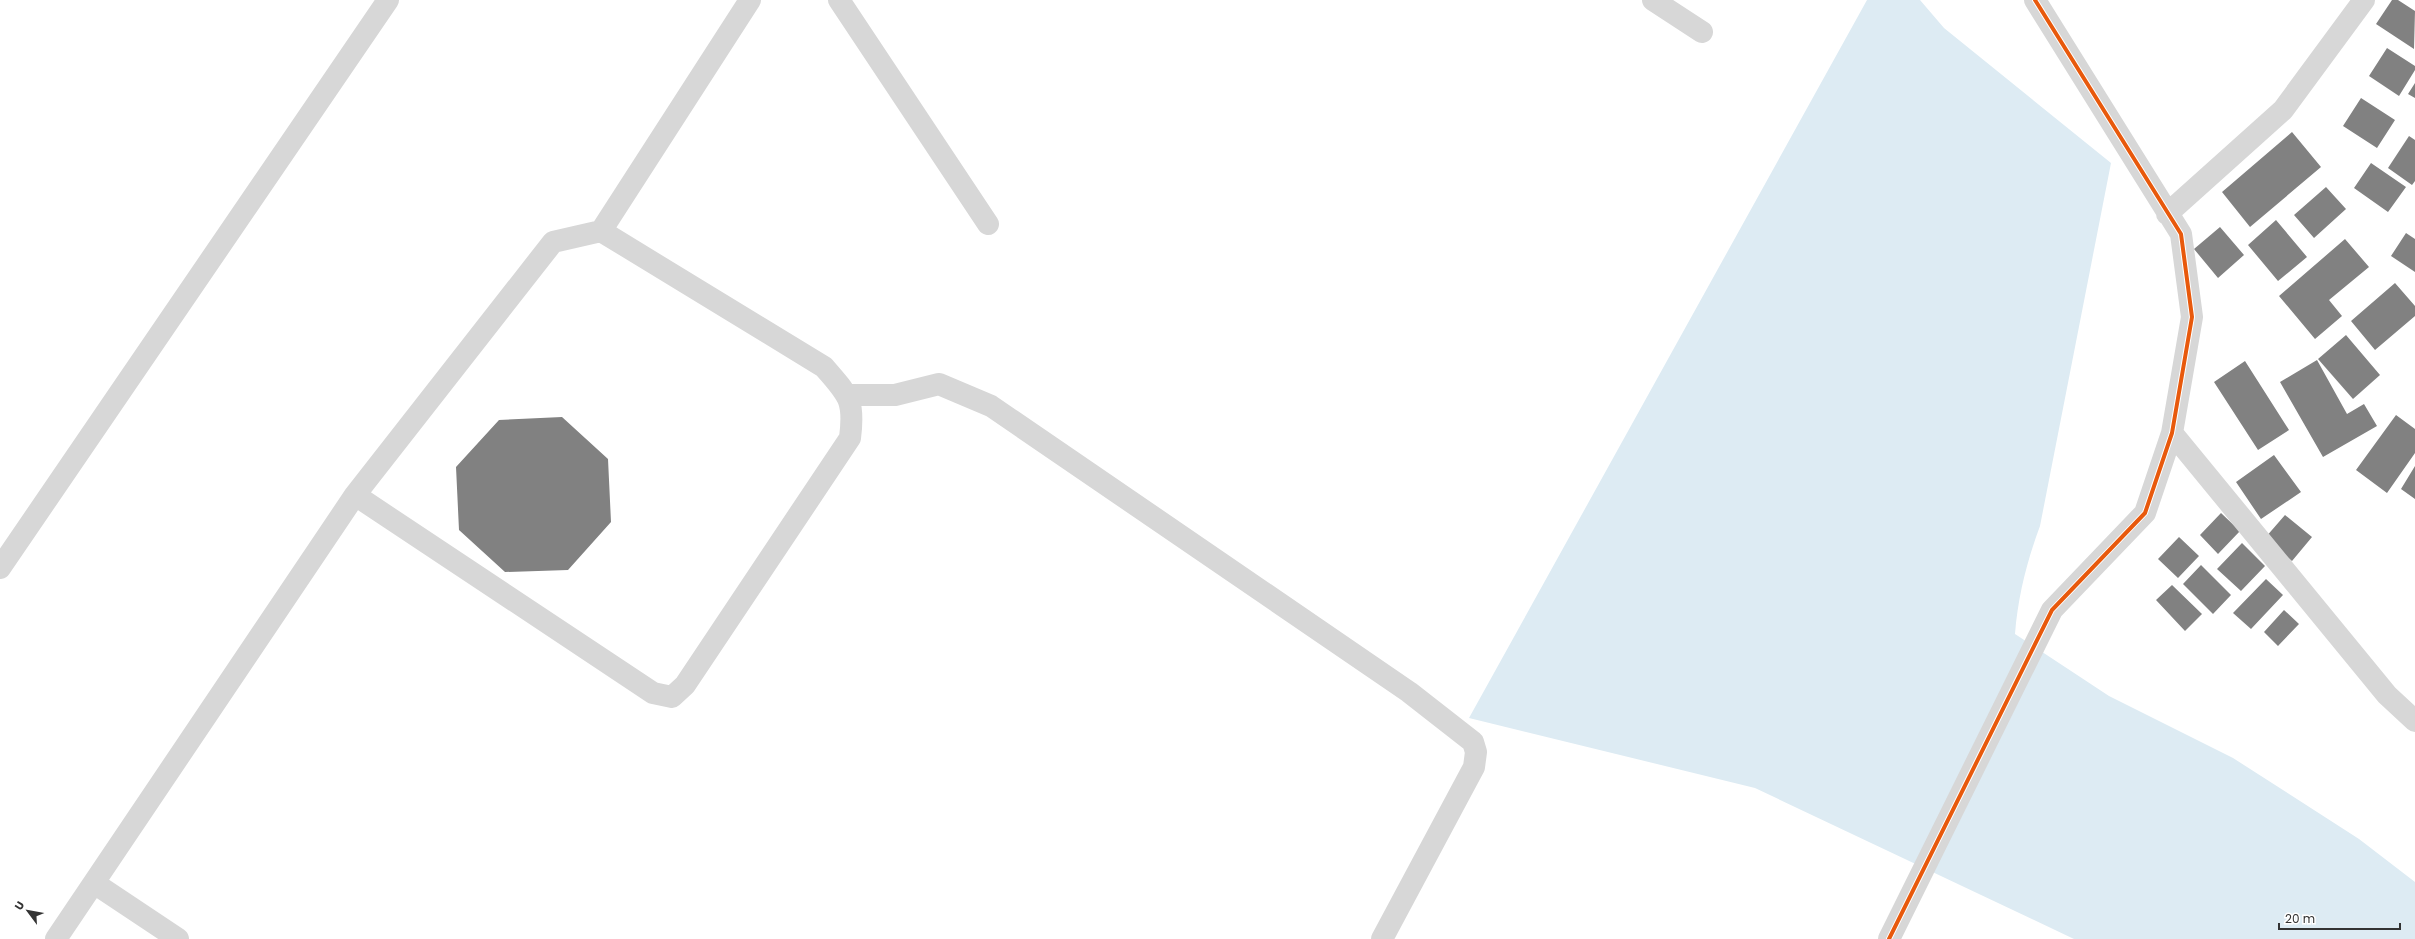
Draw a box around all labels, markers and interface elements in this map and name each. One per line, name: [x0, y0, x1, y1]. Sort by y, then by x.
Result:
north arrow: [8, 891, 48, 931]
text: U: [11, 898, 28, 913]
scale bar: [2279, 905, 2400, 931]
text: 20 m: [2285, 910, 2315, 927]

